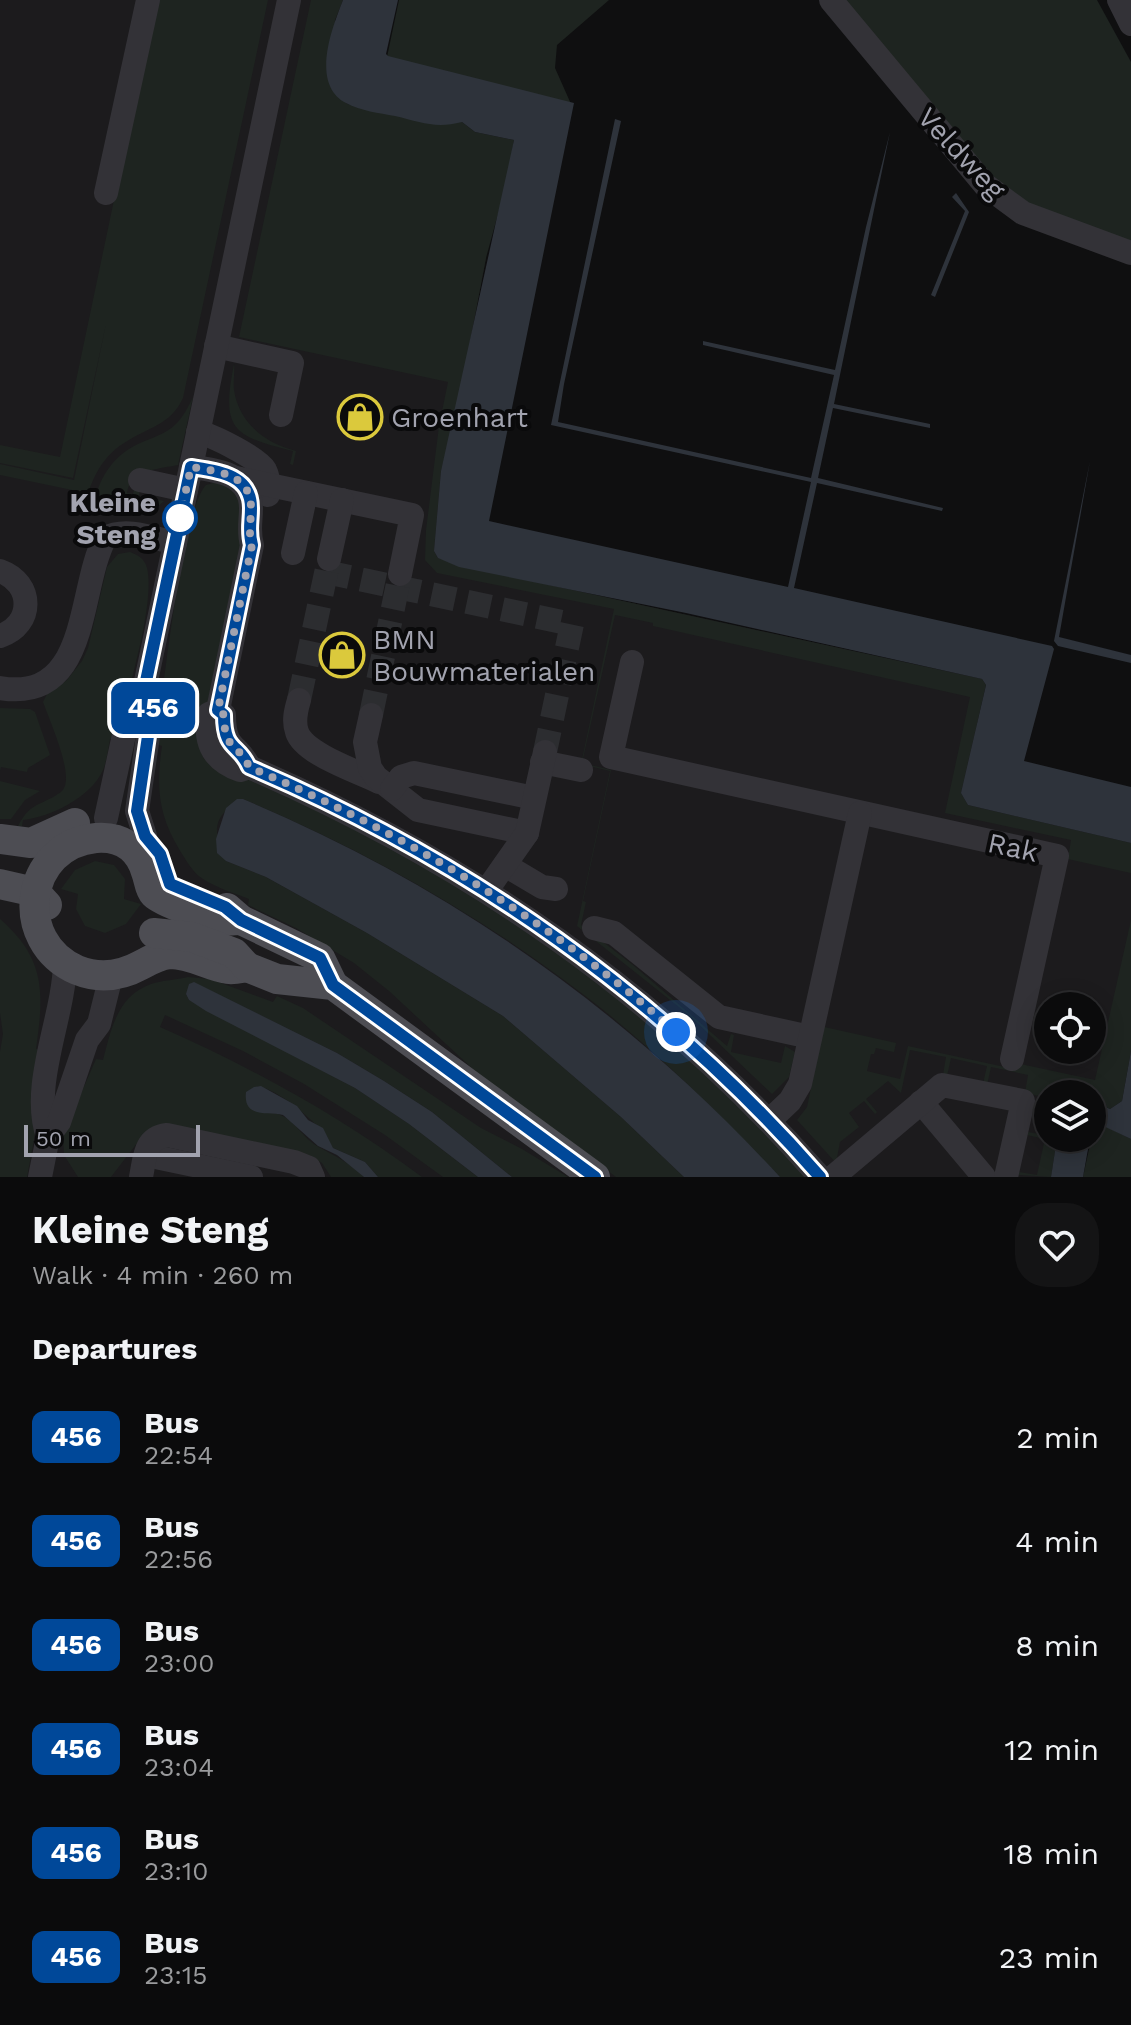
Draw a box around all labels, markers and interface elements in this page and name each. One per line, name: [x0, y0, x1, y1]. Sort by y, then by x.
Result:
street label: Veldweg: [911, 101, 1012, 206]
shop icon: Groenhart: [336, 393, 384, 441]
place label: Groenhart: [391, 401, 528, 434]
place label: Kleine Steng: [70, 486, 156, 551]
marker: Kleine Steng: [163, 501, 197, 535]
place label: BMN Bouwmaterialen: [373, 623, 595, 688]
shop icon: BMN Bouwmaterialen: [318, 631, 366, 679]
line badge: 456: [107, 682, 199, 734]
text: 456: [127, 691, 179, 724]
street label: Rak: [985, 826, 1041, 869]
map controls: [1034, 992, 1106, 1152]
button: locate: [1034, 992, 1106, 1064]
your location: [656, 1012, 696, 1052]
button: layers: [1034, 1080, 1106, 1152]
scale bar: [24, 1121, 200, 1157]
text: 50 m: [36, 1126, 91, 1151]
button: heart: [1015, 1203, 1099, 1287]
text: Kleine Steng: [32, 1208, 268, 1252]
text: Walk · 4 min · 260 m: [32, 1260, 293, 1290]
text: Departures: [32, 1331, 197, 1366]
text: Bus: [144, 1405, 199, 1440]
text: 456: [50, 1420, 102, 1453]
text: 2 min: [1016, 1420, 1099, 1455]
text: 22:54: [144, 1440, 213, 1470]
text: Bus: [144, 1509, 199, 1544]
text: 456: [50, 1524, 102, 1557]
text: 4 min: [1015, 1524, 1099, 1559]
text: 22:56: [144, 1544, 213, 1574]
text: Bus: [144, 1613, 199, 1648]
text: 456: [50, 1628, 102, 1661]
text: 8 min: [1015, 1628, 1099, 1663]
text: 23:00: [144, 1648, 214, 1678]
text: Bus: [144, 1717, 199, 1752]
text: 456: [50, 1732, 102, 1765]
text: 12 min: [1004, 1732, 1099, 1767]
text: 23:04: [144, 1752, 214, 1782]
text: Bus: [144, 1821, 199, 1856]
text: 456: [50, 1836, 102, 1869]
text: 18 min: [1003, 1836, 1099, 1871]
text: 23:10: [144, 1856, 208, 1886]
text: Bus: [144, 1925, 199, 1960]
text: 456: [50, 1940, 102, 1973]
text: 23 min: [999, 1940, 1099, 1975]
text: 23:15: [144, 1960, 207, 1990]

